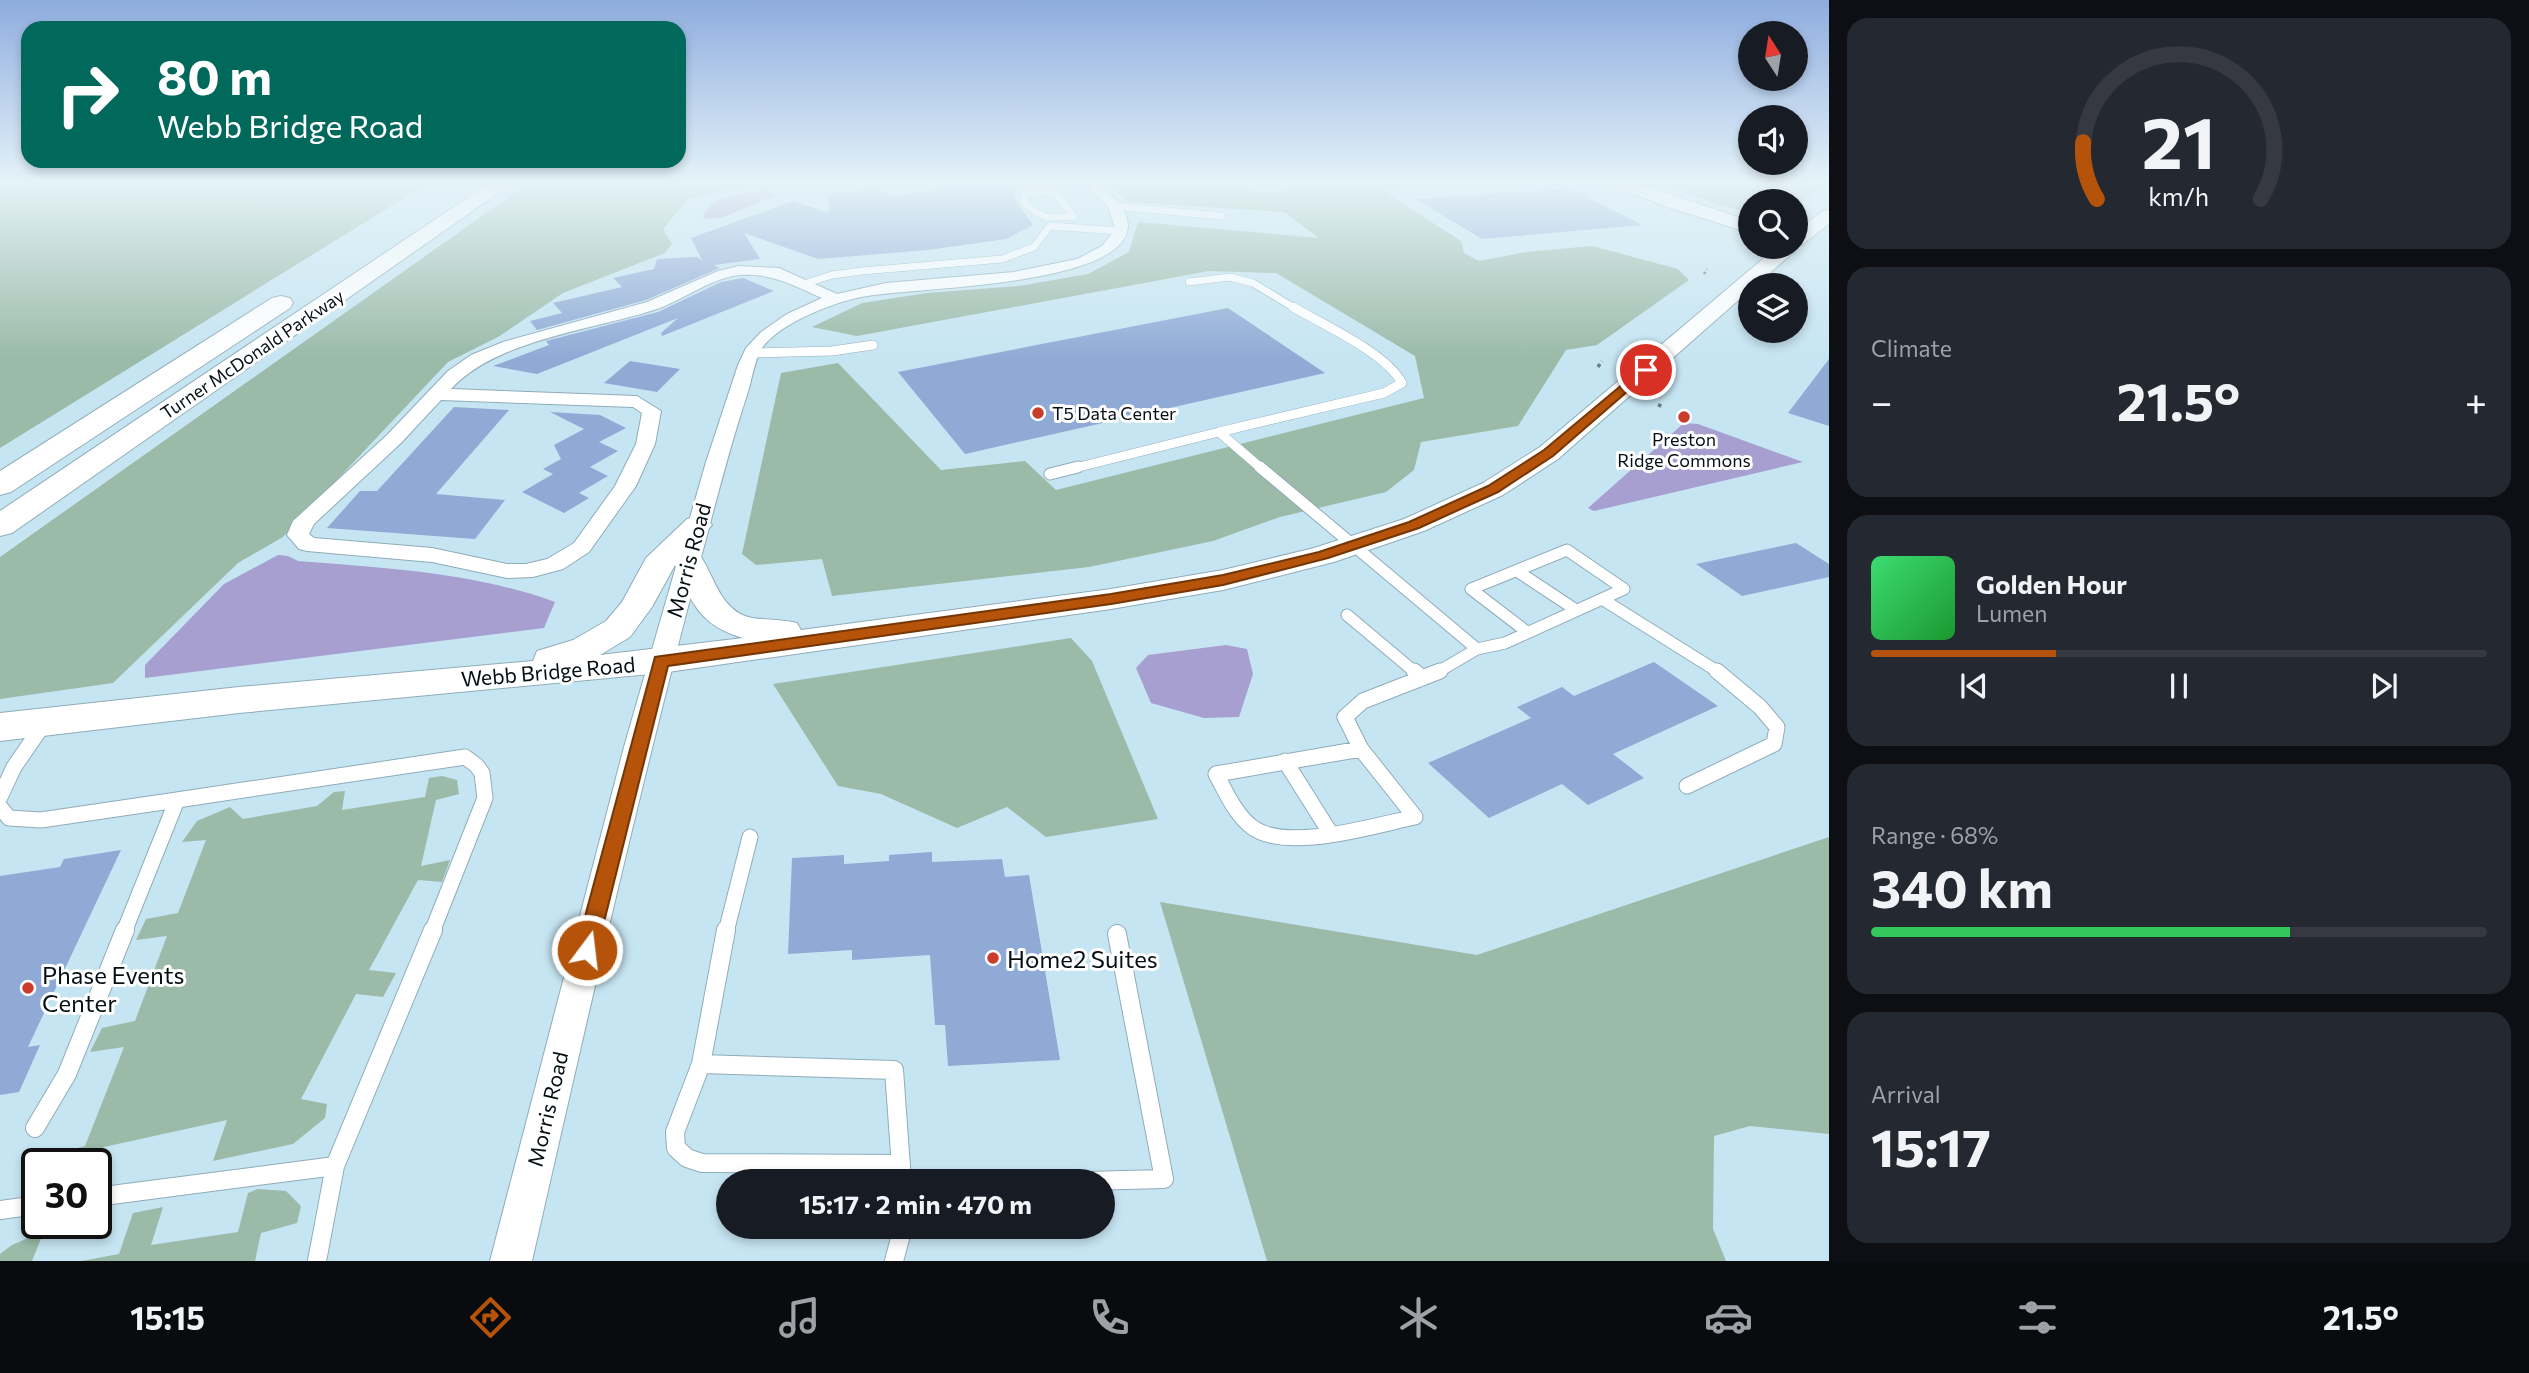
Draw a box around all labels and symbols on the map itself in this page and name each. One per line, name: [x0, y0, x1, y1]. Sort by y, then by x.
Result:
north arrow: [1738, 21, 1808, 91]
street label: Turner McDonald Parkway: [156, 284, 348, 424]
pin: [1616, 340, 1676, 400]
place label: T5 Data Center: [1052, 402, 1176, 424]
marker: T5 Data Center: [1030, 405, 1046, 421]
marker: Preston Ridge Commons: [1676, 409, 1692, 425]
place label: Preston Ridge Commons: [1617, 428, 1751, 471]
street label: Morris Road: [661, 500, 715, 620]
street label: Webb Bridge Road: [460, 651, 636, 691]
position arrow: [550, 913, 624, 987]
place label: Home2 Suites: [1007, 944, 1158, 973]
marker: Home2 Suites: [985, 950, 1001, 966]
place label: Phase Events Center: [42, 960, 184, 1017]
marker: Phase Events Center: [20, 980, 36, 996]
street label: Morris Road: [522, 1049, 572, 1169]
speed limit sign: 30: [21, 1148, 112, 1239]

